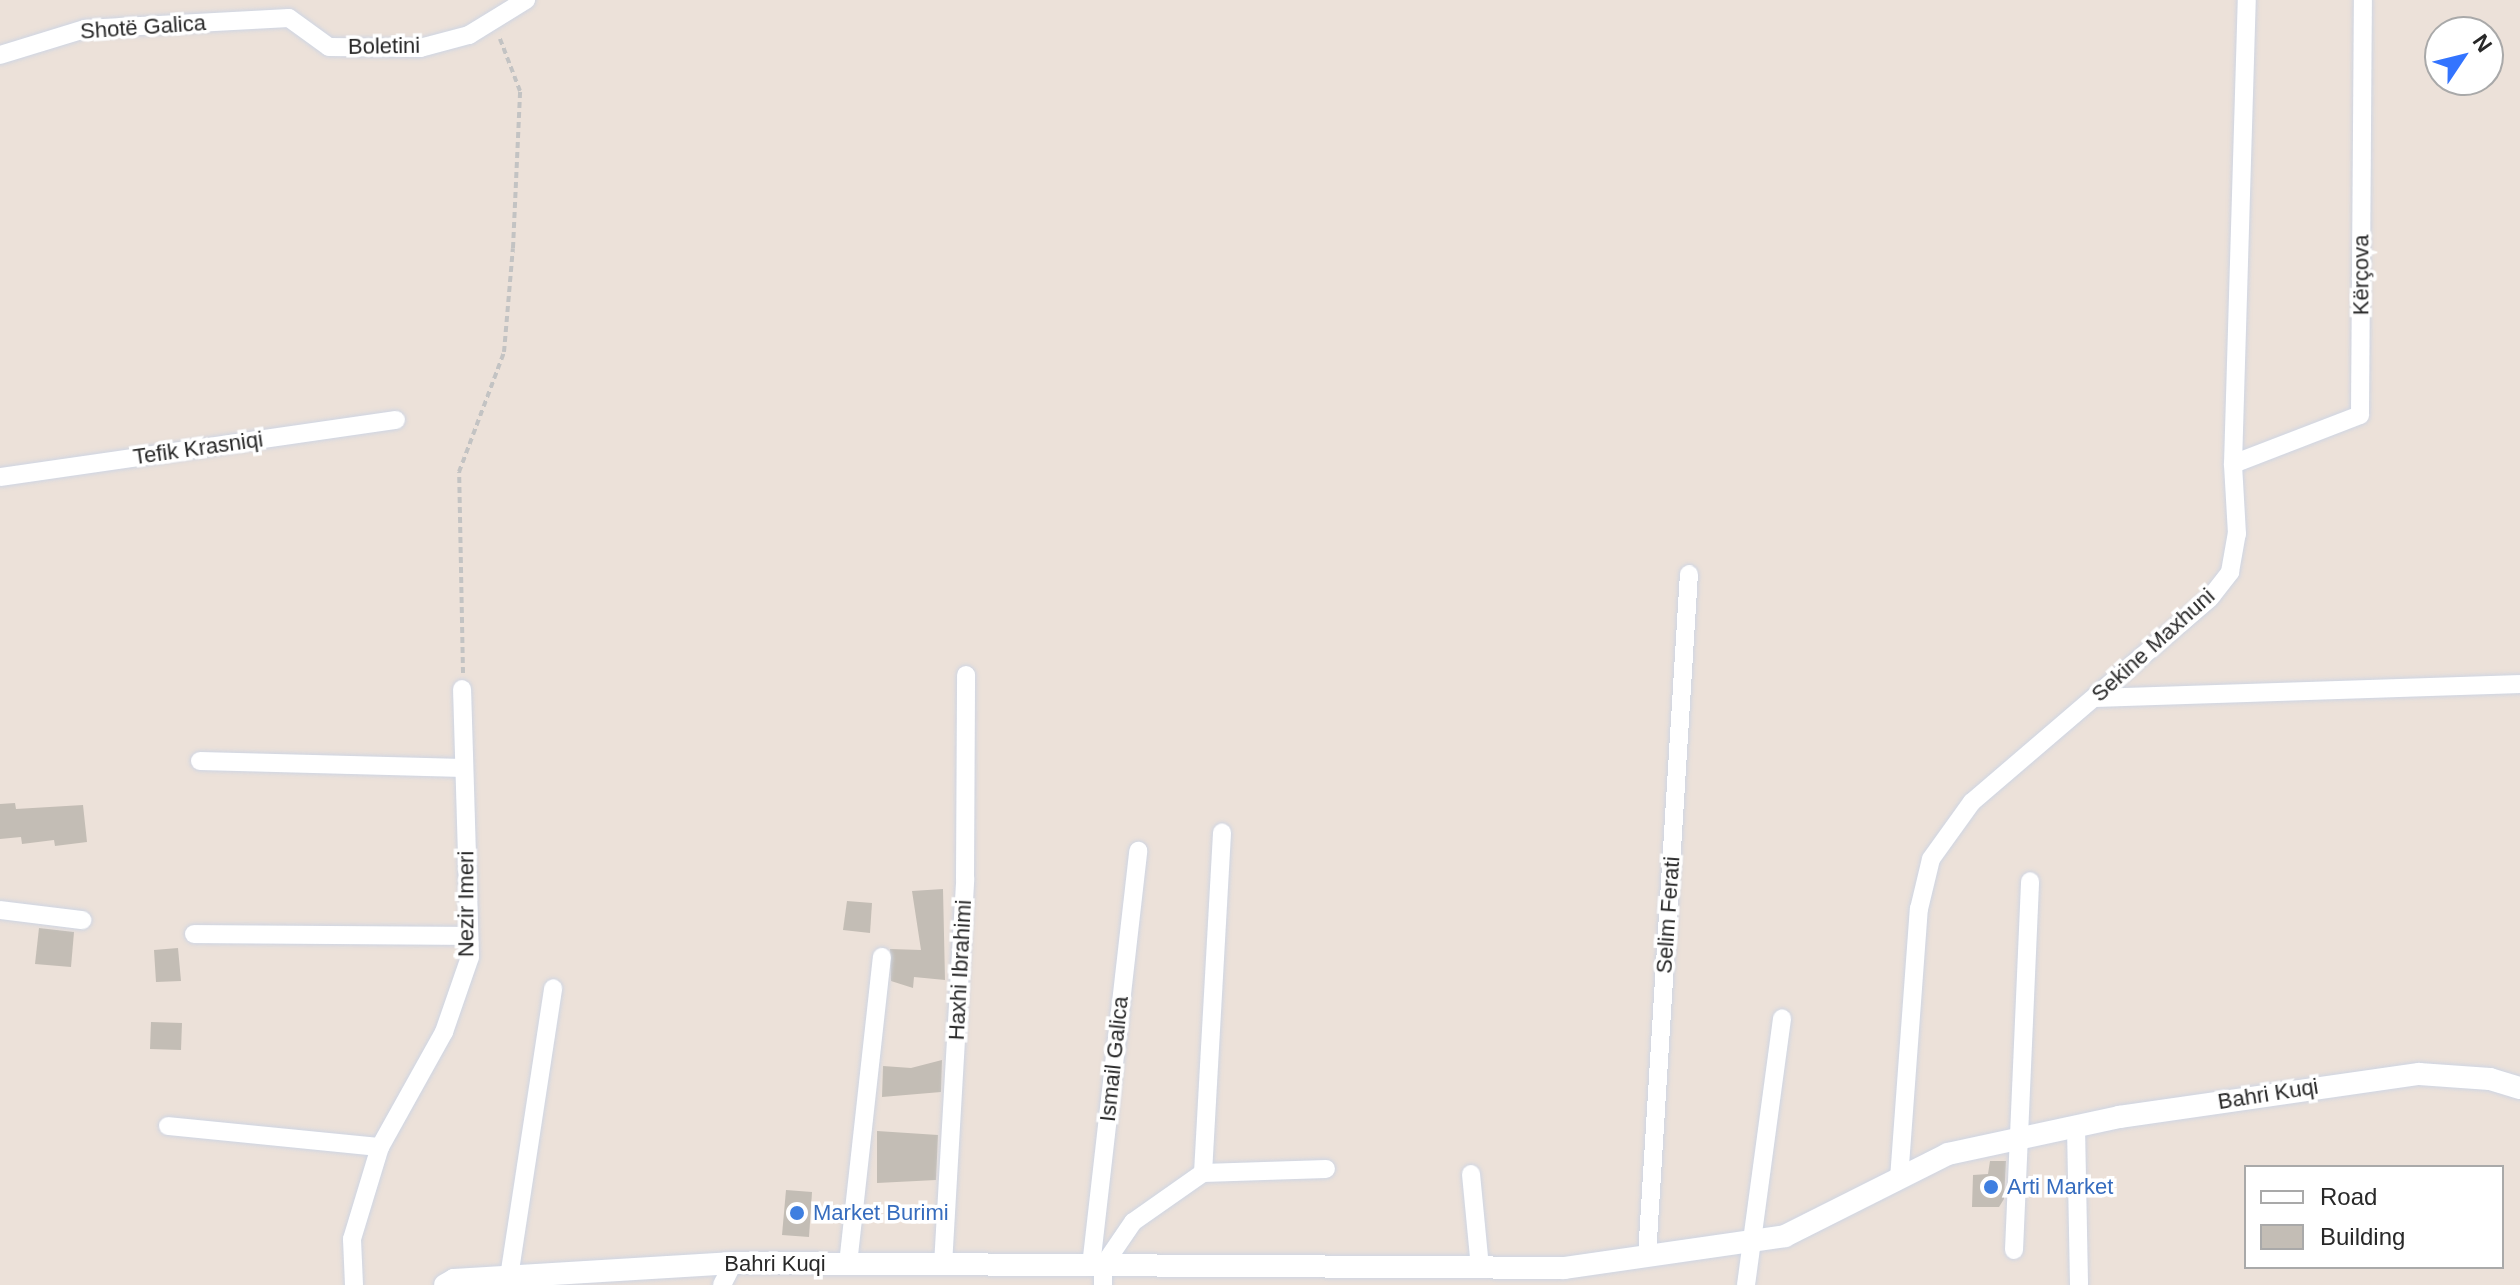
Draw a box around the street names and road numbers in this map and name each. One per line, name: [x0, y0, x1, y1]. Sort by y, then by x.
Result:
street label: Shotë Galica: [79, 9, 207, 45]
street label: Boletini: [348, 32, 420, 60]
street label: Kërçova: [2348, 235, 2374, 315]
street label: Tefik Krasniqi: [131, 426, 265, 470]
street label: Sekine Maxhuni: [2086, 583, 2220, 707]
street label: Nezir Imeri: [453, 851, 479, 957]
street label: Selim Ferati: [1651, 856, 1685, 974]
street label: Haxhi Ibrahimi: [943, 899, 977, 1041]
street label: Ismail Galica: [1094, 995, 1134, 1123]
street label: Bahri Kuqi: [2216, 1073, 2320, 1115]
street label: Bahri Kuqi: [724, 1251, 826, 1277]

